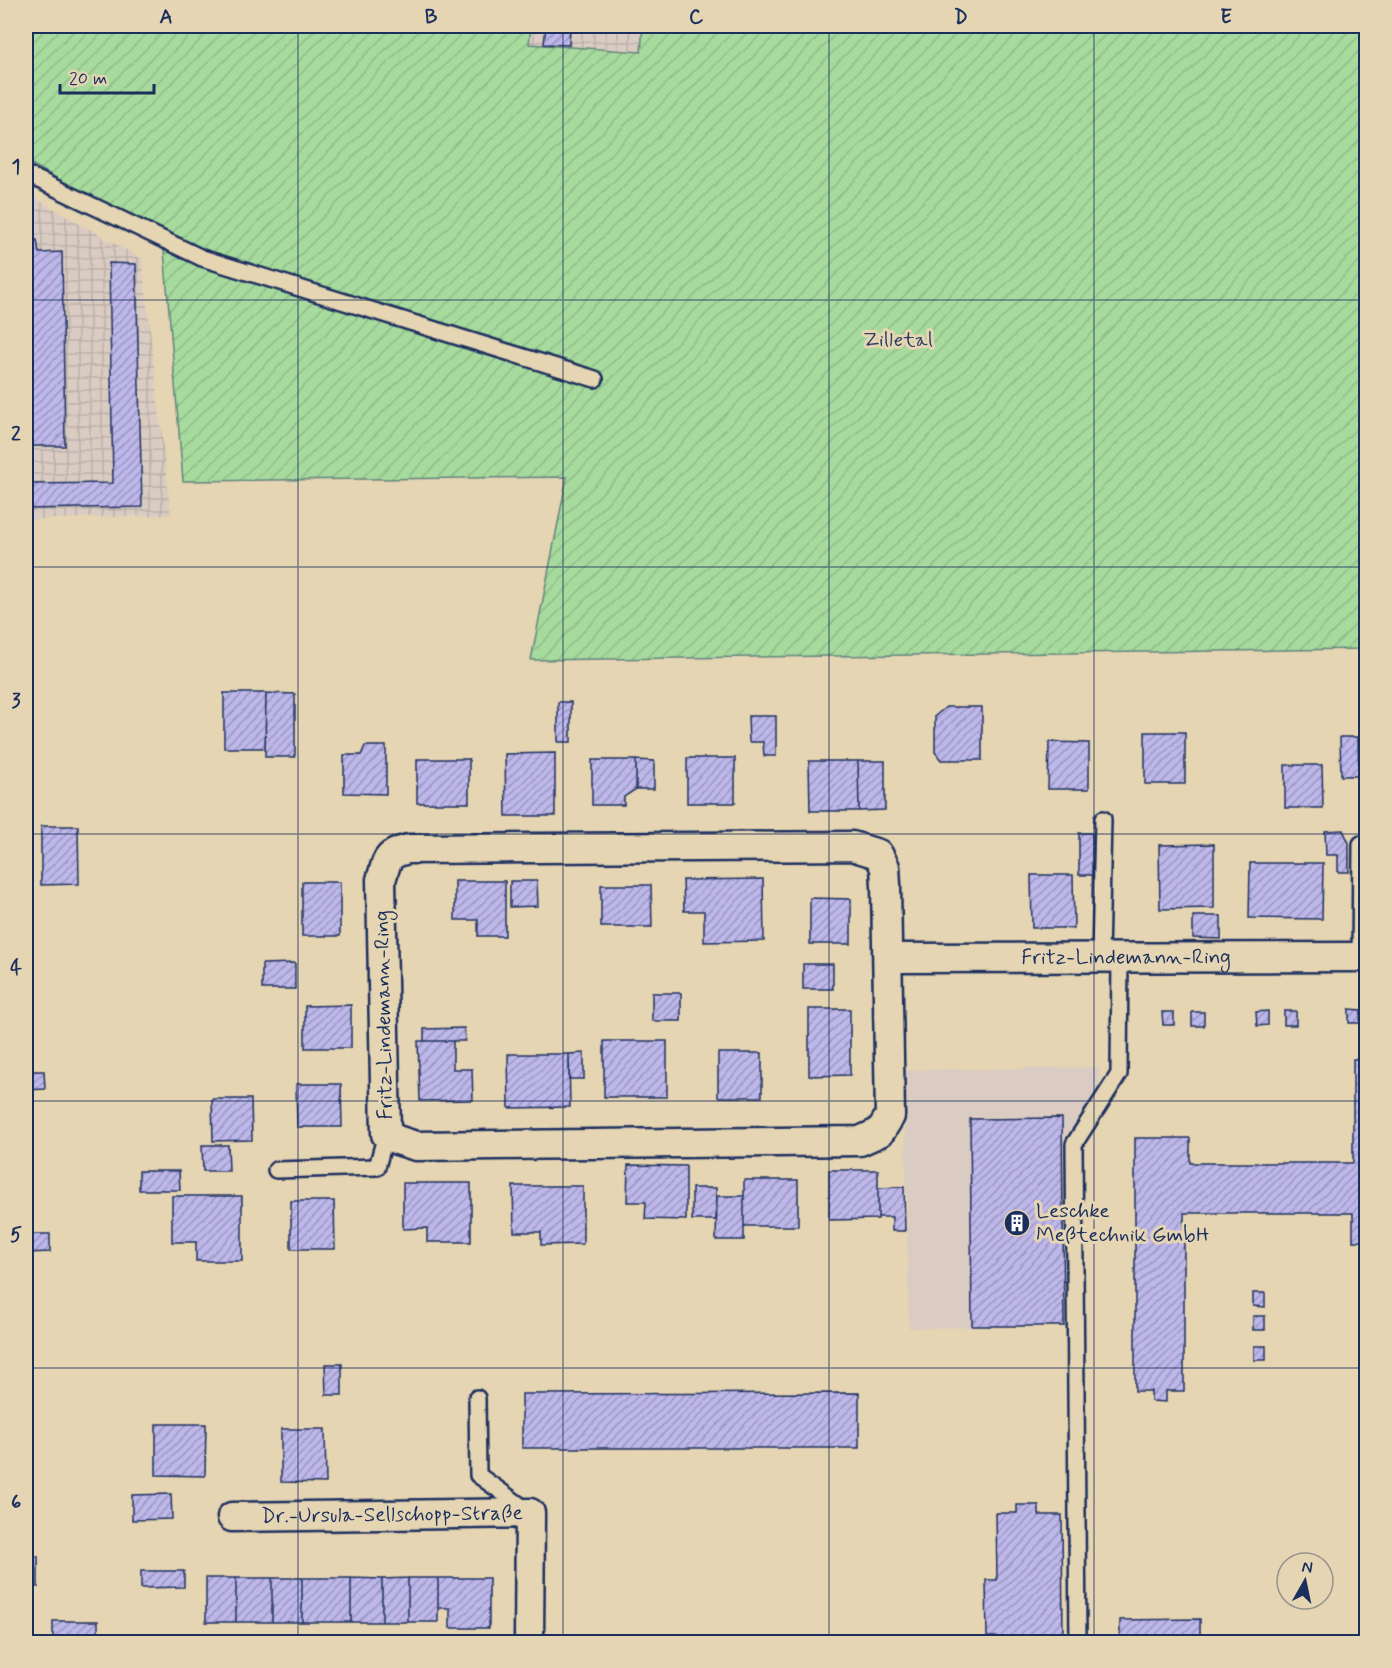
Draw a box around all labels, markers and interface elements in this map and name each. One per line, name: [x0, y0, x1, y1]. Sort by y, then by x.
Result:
text: A: [159, 4, 173, 31]
text: B: [425, 4, 438, 31]
text: C: [689, 4, 704, 31]
text: D: [954, 4, 968, 31]
text: E: [1220, 4, 1232, 31]
scale bar: [60, 57, 154, 95]
text: 20 m: [69, 67, 107, 91]
text: 1: [12, 154, 20, 181]
park label: Zilletal: [863, 326, 933, 354]
text: 2: [11, 421, 21, 448]
text: 3: [11, 688, 21, 715]
street label: Fritz-Lindemann-Ring: [368, 910, 401, 1120]
street label: Fritz-Lindemann-Ring: [1021, 943, 1231, 972]
text: 4: [10, 955, 22, 982]
place label: Leschke Meßtechnik GmbH: [1036, 1197, 1210, 1249]
building icon: Leschke Meßtechnik GmbH: [1002, 1208, 1032, 1238]
text: 5: [10, 1222, 22, 1249]
text: 6: [11, 1489, 21, 1516]
street label: Dr.-Ursula-Sellschopp-Straße: [261, 1499, 523, 1531]
north arrow: [1275, 1551, 1335, 1611]
text: N: [1300, 1556, 1314, 1579]

